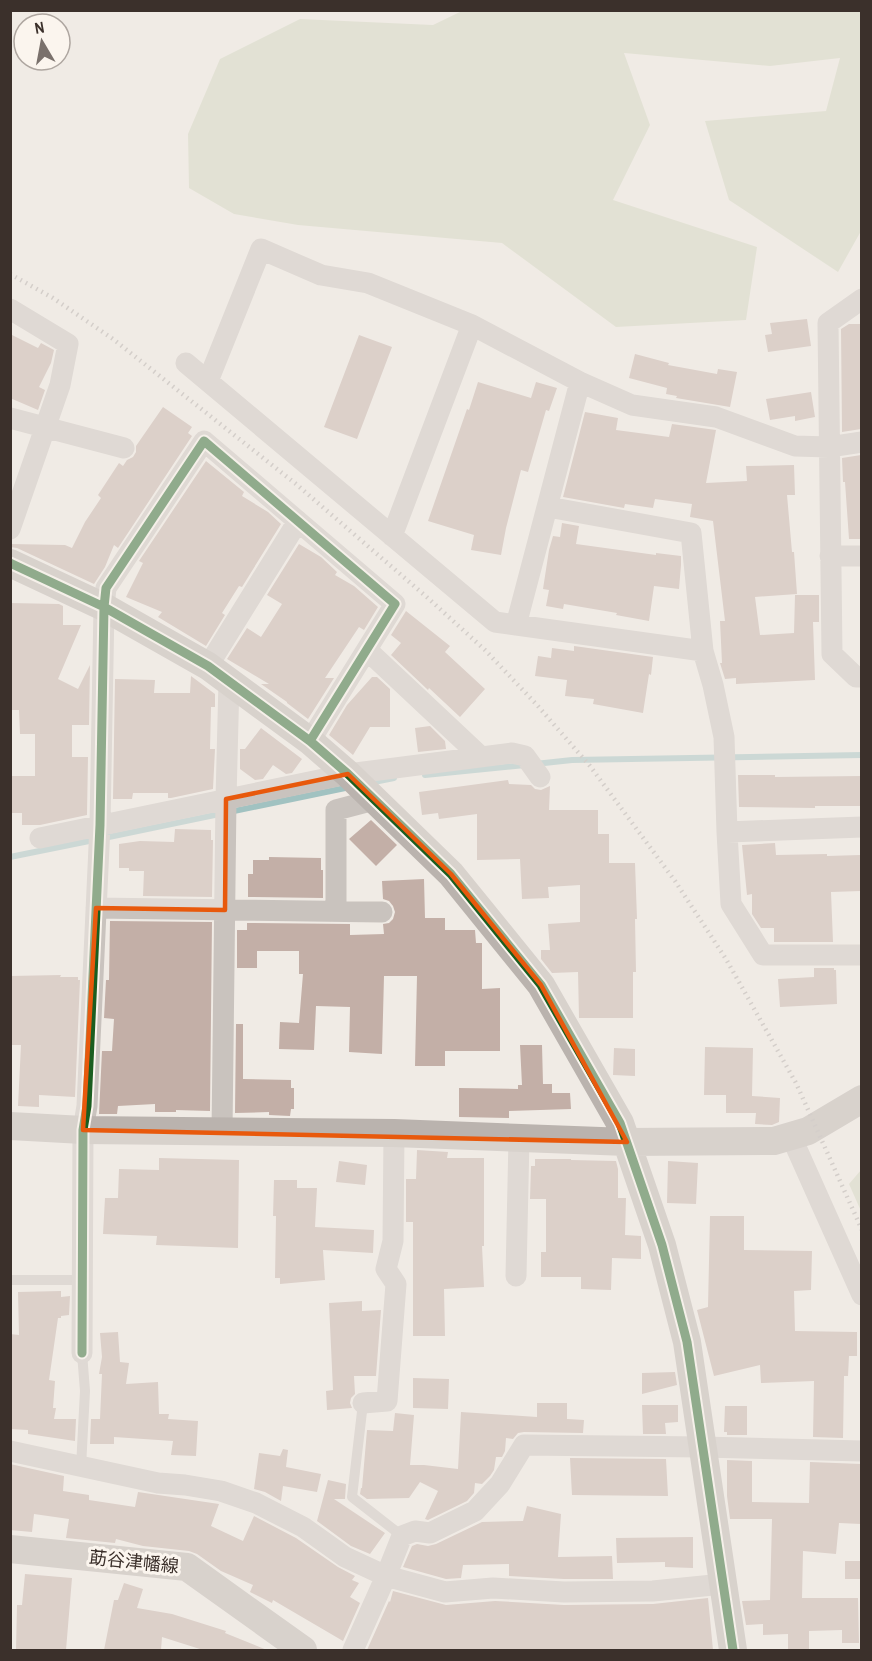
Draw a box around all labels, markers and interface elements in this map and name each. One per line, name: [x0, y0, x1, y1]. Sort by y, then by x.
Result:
north arrow: [12, 12, 72, 72]
text: N: [33, 16, 46, 39]
street label: 莇谷津幡線: [88, 1544, 180, 1579]

